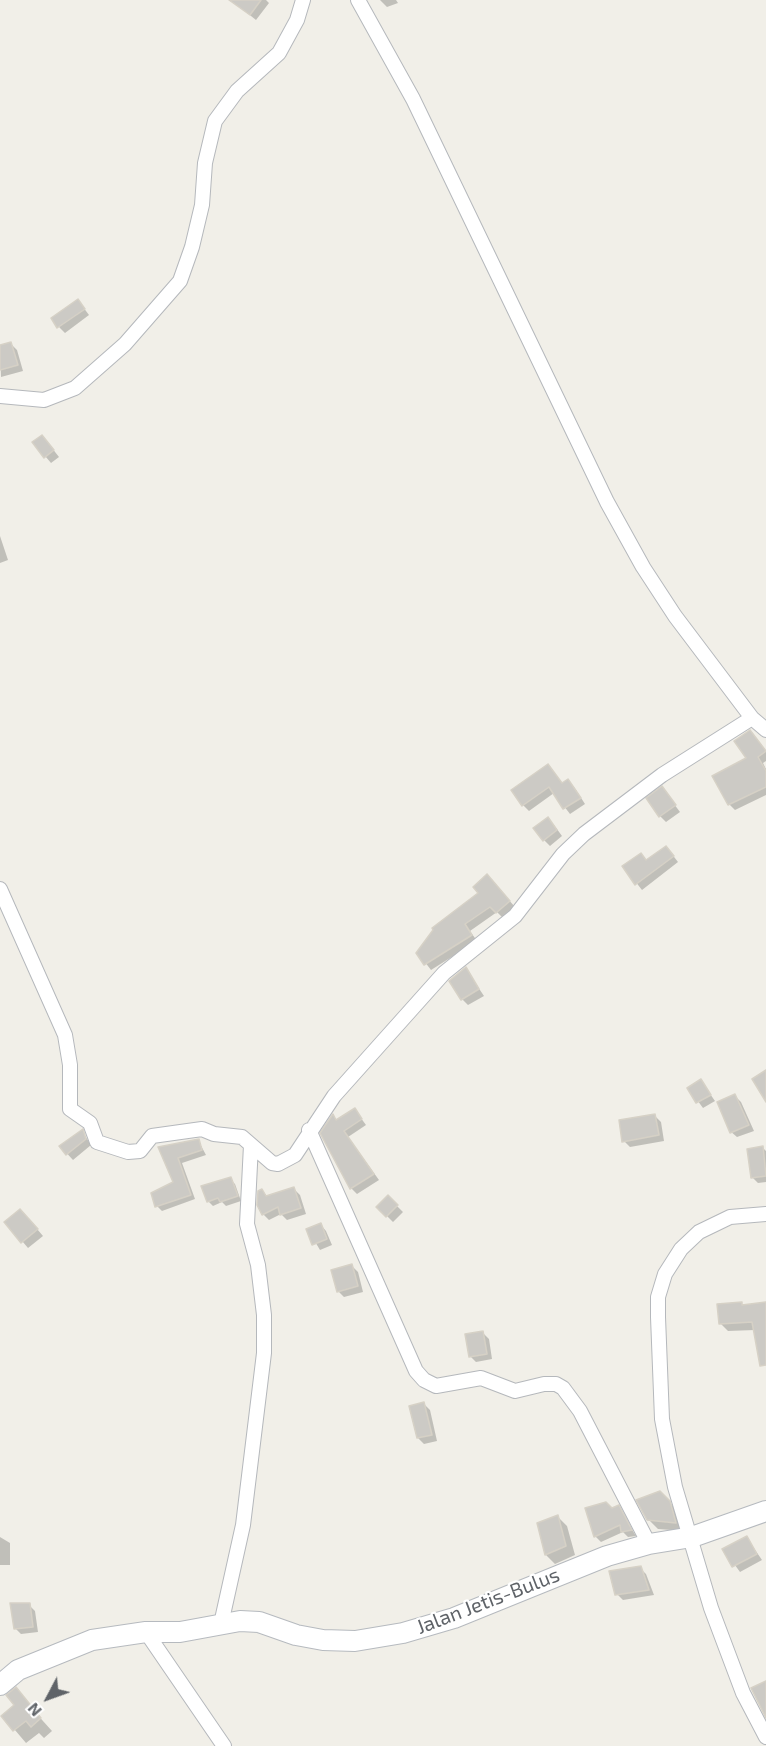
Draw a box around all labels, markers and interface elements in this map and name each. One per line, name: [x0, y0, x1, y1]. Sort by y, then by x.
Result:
street label: Jalan Jetis-Bulus: [413, 1563, 563, 1639]
north arrow: [18, 1668, 78, 1728]
text: N: [23, 1700, 45, 1721]

